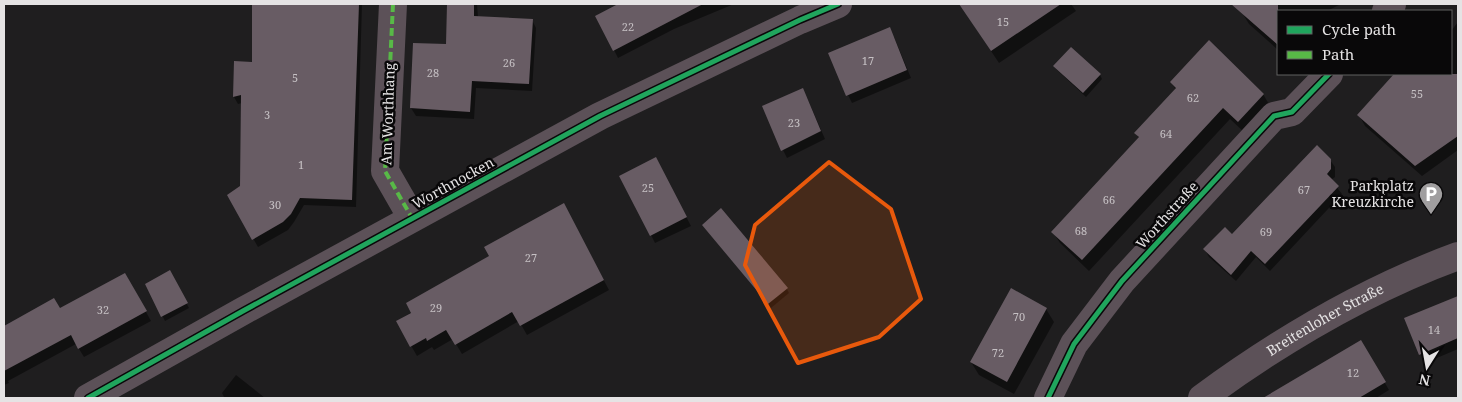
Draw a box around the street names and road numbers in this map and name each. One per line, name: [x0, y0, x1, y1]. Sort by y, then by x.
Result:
street label: Am Worthhang: [376, 62, 399, 165]
street label: Worthnocken: [408, 152, 497, 213]
street label: Worthstraße: [1131, 177, 1202, 252]
street label: Breitenloher Straße: [1263, 279, 1386, 360]

